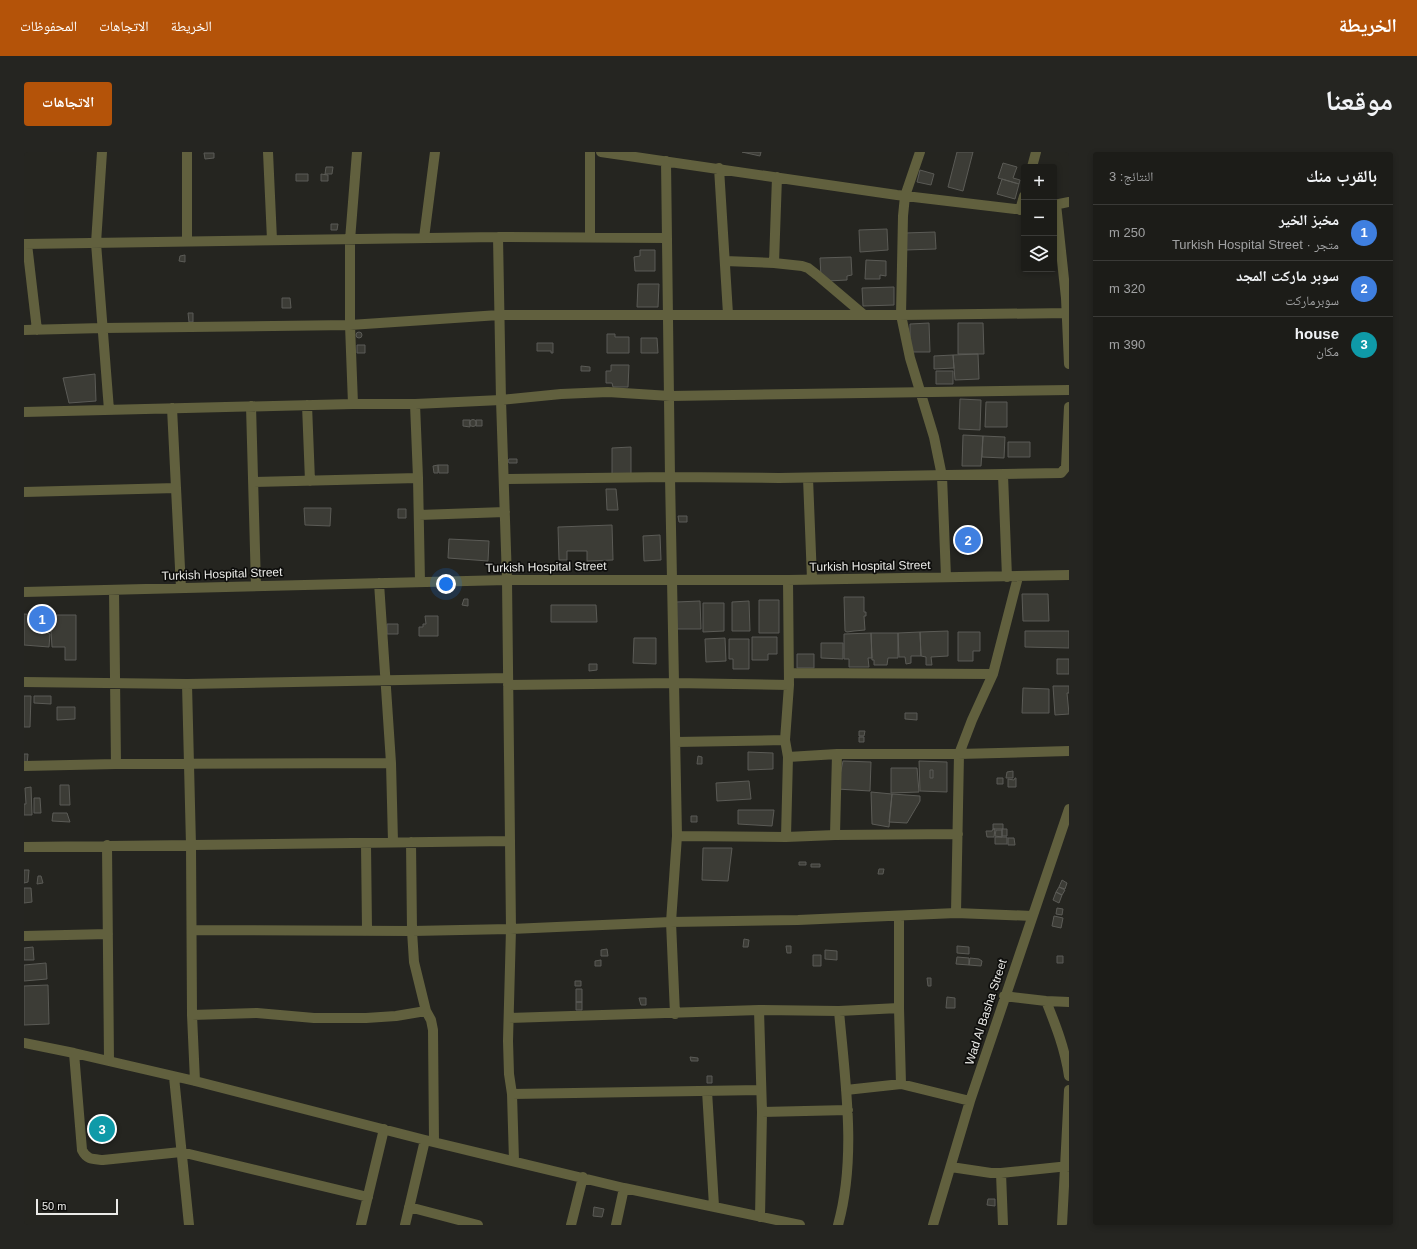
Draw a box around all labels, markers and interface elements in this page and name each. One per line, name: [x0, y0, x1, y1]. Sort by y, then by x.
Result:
text: الخريطة: [1339, 15, 1397, 36]
text: المحفوظات: [20, 18, 77, 34]
text: الاتجاهات: [99, 18, 149, 34]
text: الخريطة: [171, 18, 212, 34]
button: الاتجاهات: [24, 82, 112, 126]
text: موقعنا: [1325, 85, 1393, 116]
map controls: [1021, 164, 1057, 272]
button: +: [1021, 164, 1057, 200]
text: بالقرب منك: [1306, 167, 1377, 186]
text: النتائج: 3: [1109, 169, 1153, 184]
button: −: [1021, 200, 1057, 236]
text: مخبز الخير: [1279, 211, 1339, 228]
text: 250 m: [1109, 225, 1145, 240]
text: 1: [1360, 225, 1368, 240]
button: layers: [1021, 236, 1057, 272]
text: متجر · Turkish Hospital Street: [1172, 237, 1339, 252]
text: سوبر ماركت المجد: [1236, 267, 1339, 284]
text: 320 m: [1109, 281, 1145, 296]
text: 2: [1360, 281, 1368, 296]
text: سوبرماركت: [1285, 293, 1339, 308]
text: house: [1295, 325, 1339, 342]
text: 390 m: [1109, 337, 1145, 352]
text: 3: [1360, 337, 1368, 352]
text: مكان: [1316, 344, 1339, 359]
pin: 2: [955, 525, 981, 555]
street label: Turkish Hospital Street: [809, 558, 931, 574]
street label: Turkish Hospital Street: [485, 559, 607, 575]
street label: Turkish Hospital Street: [161, 565, 283, 583]
your location: [436, 574, 456, 594]
pin: 1: [29, 604, 55, 634]
street label: Wad Al Basha Street: [962, 957, 1010, 1067]
pin: 3: [89, 1114, 115, 1144]
scale bar: [36, 1197, 118, 1216]
text: 50 m: [42, 1200, 66, 1212]

